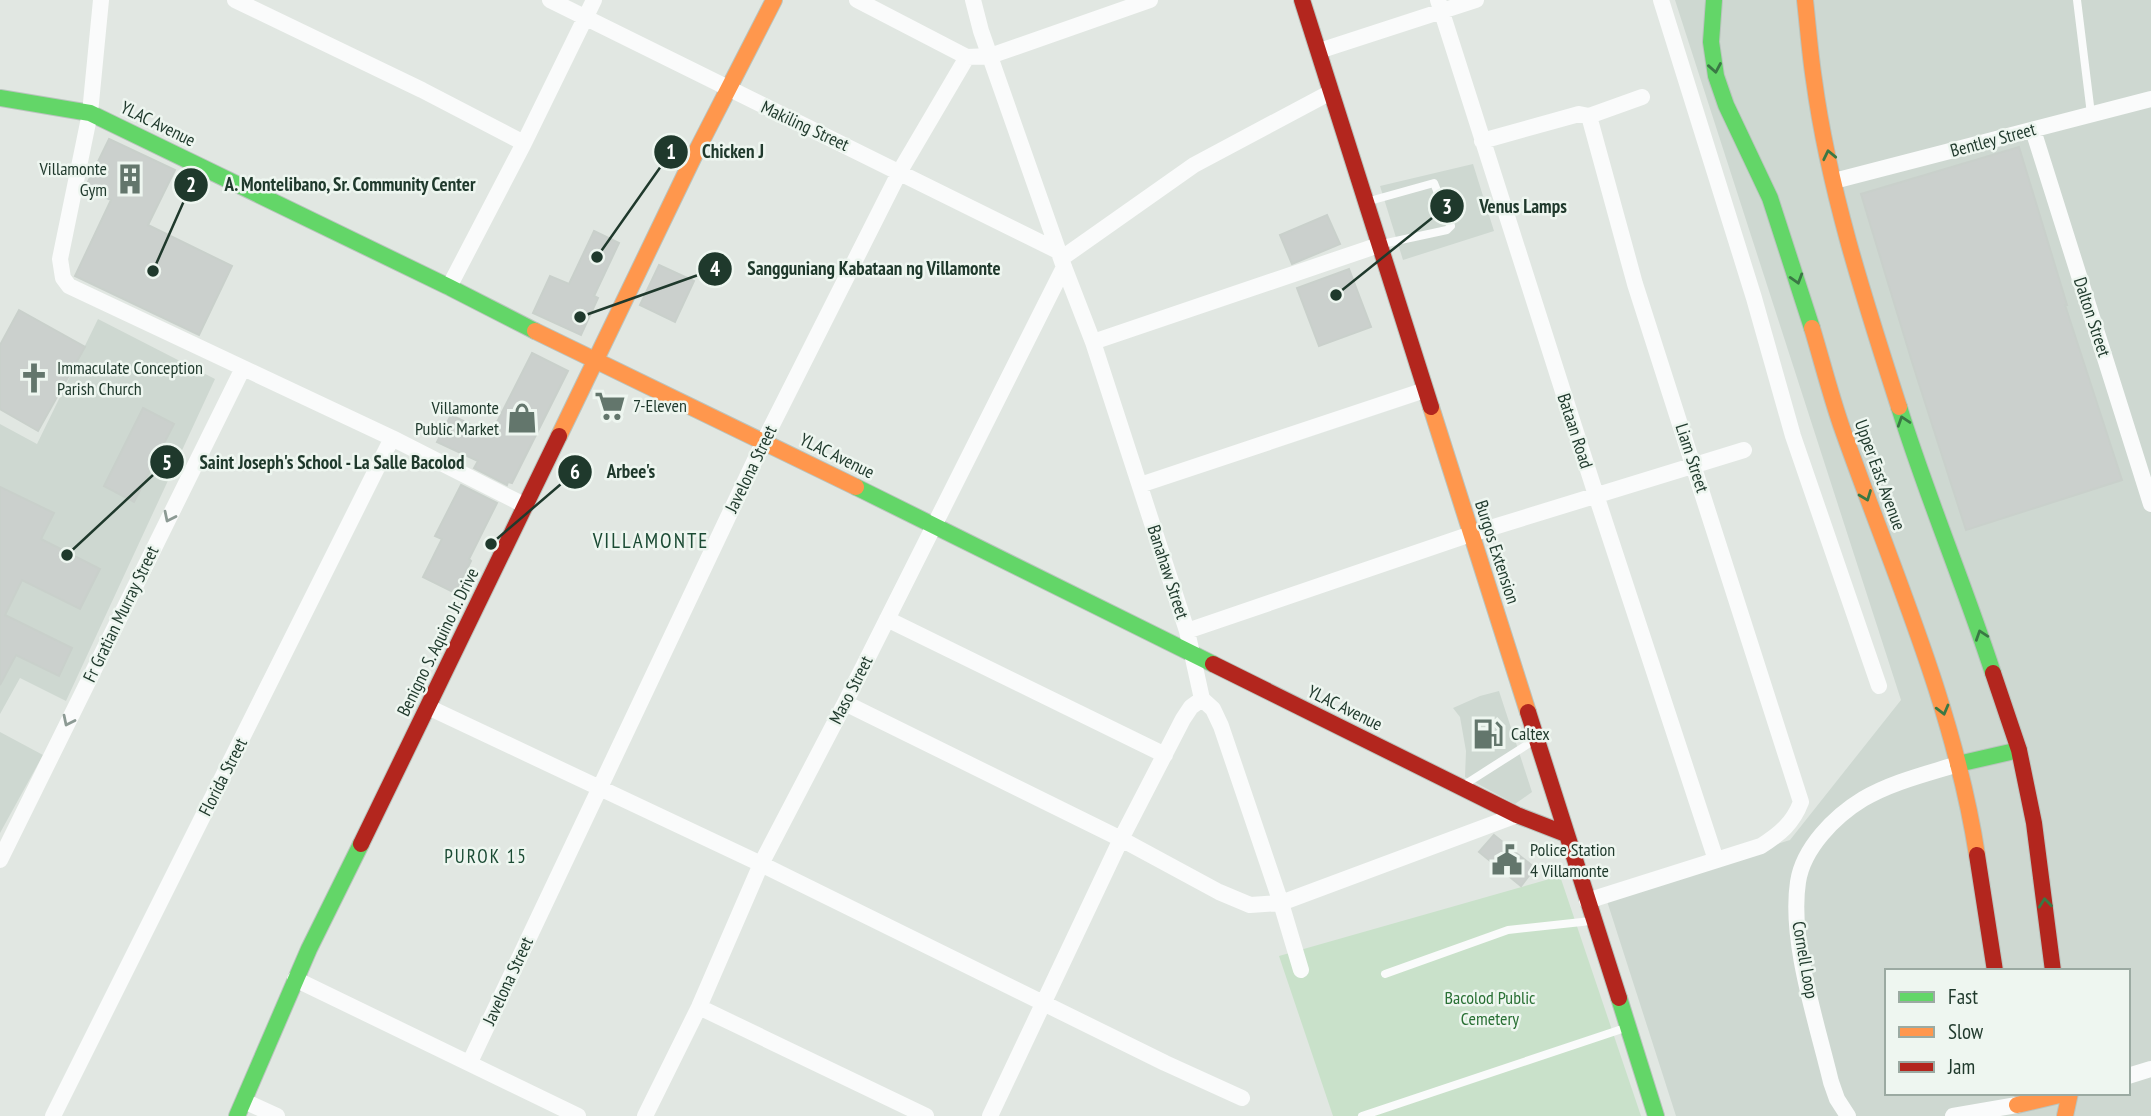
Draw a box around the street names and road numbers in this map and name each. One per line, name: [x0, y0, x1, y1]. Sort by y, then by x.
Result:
street label: Makiling Street: [758, 95, 853, 156]
street label: YLAC Avenue: [117, 96, 199, 152]
street label: Bentley Street: [1948, 117, 2038, 162]
street label: Dalton Street: [2069, 274, 2116, 360]
street label: Bataan Road: [1553, 390, 1598, 471]
street label: Upper East Avenue: [1850, 416, 1911, 533]
street label: Liam Street: [1671, 420, 1714, 495]
street label: Javelona Street: [719, 421, 782, 517]
street label: YLAC Avenue: [796, 428, 878, 484]
street label: Burgos Extension: [1470, 497, 1525, 607]
street label: Banahaw Street: [1143, 522, 1194, 622]
street label: Fr Gratian Murray Street: [78, 542, 163, 686]
street label: Benigno S. Aquino Jr. Drive: [392, 564, 483, 720]
street label: Maso Street: [824, 652, 878, 728]
street label: YLAC Avenue: [1304, 680, 1386, 736]
street label: Florida Street: [193, 734, 252, 820]
street label: Cornell Loop: [1787, 919, 1824, 1001]
street label: Javelona Street: [477, 933, 538, 1029]

